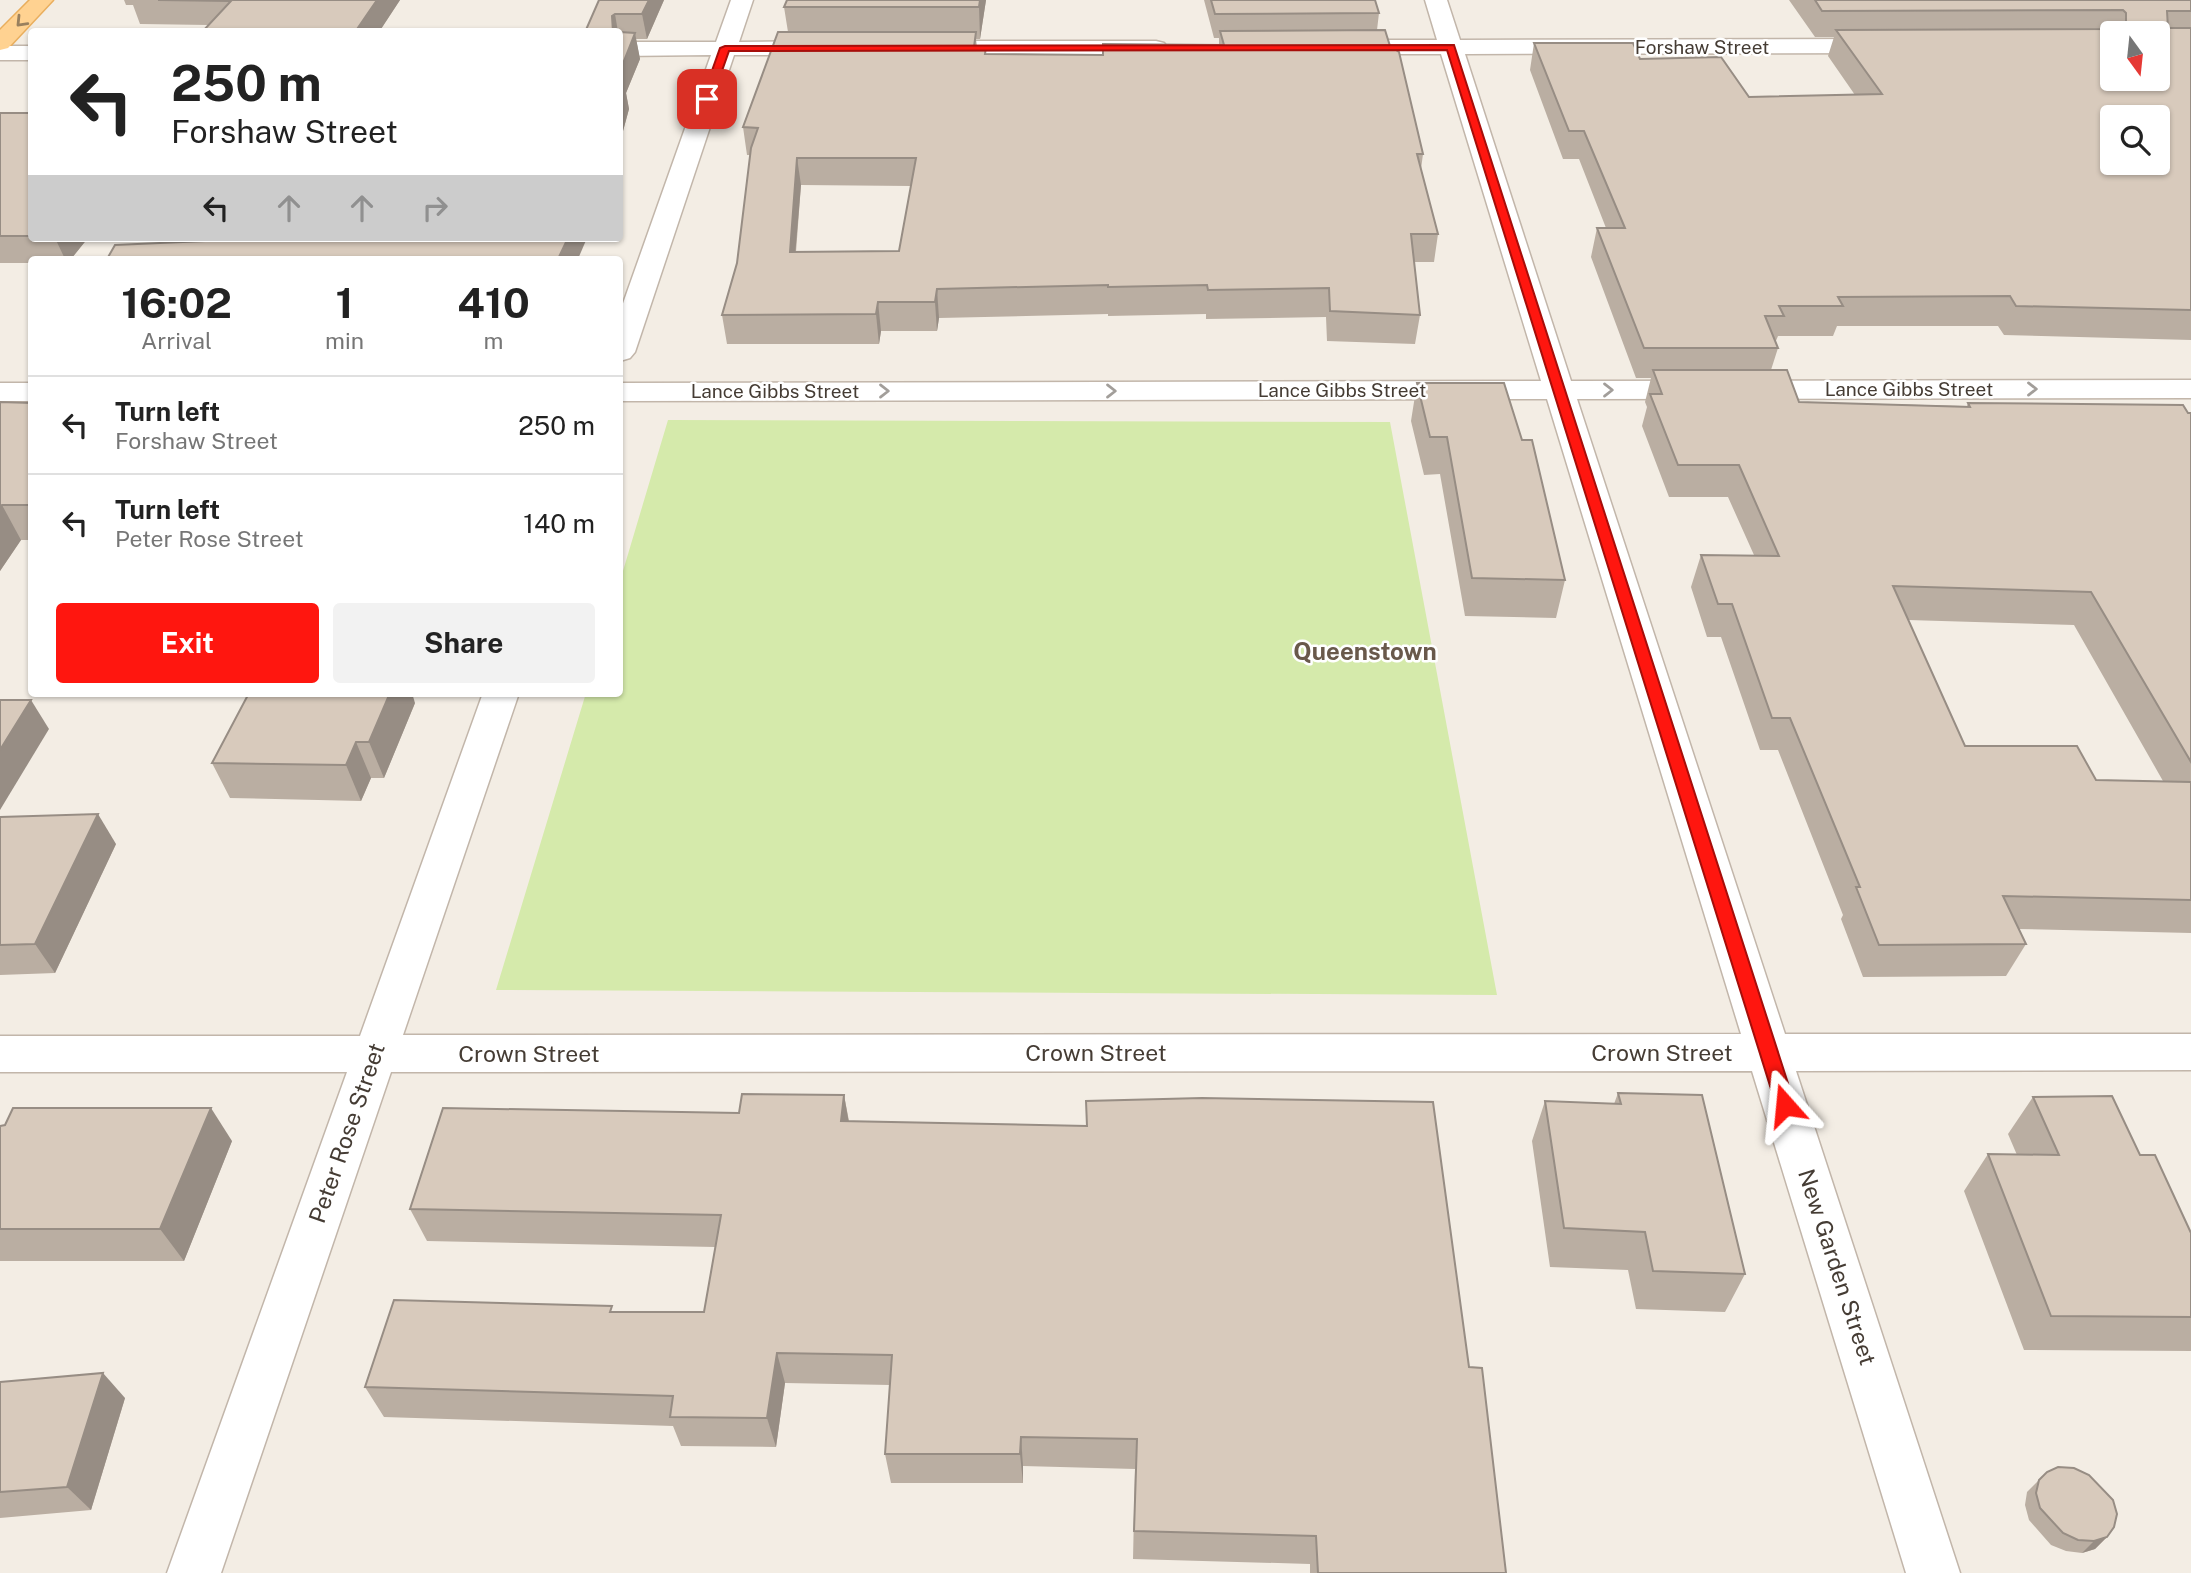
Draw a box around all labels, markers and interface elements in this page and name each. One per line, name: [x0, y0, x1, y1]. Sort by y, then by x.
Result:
one-way arrow: [16, 13, 29, 26]
north arrow: [2100, 21, 2170, 91]
map controls: [2100, 21, 2170, 175]
street label: Forshaw Street: [1635, 36, 1769, 58]
text: 250 m: [171, 54, 322, 112]
icon: left: [56, 56, 147, 147]
pin: [677, 69, 737, 129]
icon: arrive: [688, 80, 726, 118]
button: search: [2100, 105, 2170, 175]
text: Forshaw Street: [171, 113, 398, 150]
icon: left: [197, 189, 235, 227]
icon: ahead: [270, 189, 308, 227]
icon: ahead: [343, 189, 381, 227]
icon: right: [416, 189, 454, 227]
text: 16:02: [121, 278, 232, 327]
text: 1: [336, 278, 354, 327]
text: 410: [457, 278, 530, 327]
text: Arrival: [141, 327, 212, 354]
text: min: [325, 327, 364, 354]
text: m: [484, 327, 503, 354]
street label: Lance Gibbs Street: [1825, 378, 1993, 400]
street label: Lance Gibbs Street: [1258, 379, 1426, 401]
street label: Lance Gibbs Street: [691, 380, 859, 402]
one-way arrow: [2027, 381, 2037, 397]
one-way arrow: [1603, 382, 1614, 398]
one-way arrow: [879, 383, 889, 399]
one-way arrow: [1106, 383, 1117, 399]
text: Turn left: [115, 396, 220, 427]
icon: left: [56, 406, 94, 444]
text: 250 m: [518, 410, 595, 441]
text: Forshaw Street: [115, 427, 278, 454]
text: Turn left: [115, 494, 220, 525]
icon: left: [56, 504, 94, 542]
text: 140 m: [523, 508, 595, 539]
text: Peter Rose Street: [115, 525, 304, 552]
button: Exit: [56, 603, 319, 683]
button: Share: [333, 603, 595, 683]
district label: Queenstown: [1293, 637, 1437, 665]
street label: Peter Rose Street: [303, 1039, 390, 1226]
street label: Crown Street: [1025, 1039, 1167, 1066]
street label: Crown Street: [1591, 1039, 1733, 1066]
street label: Crown Street: [458, 1040, 600, 1067]
position arrow: [1748, 1068, 1822, 1142]
street label: New Garden Street: [1793, 1165, 1882, 1368]

